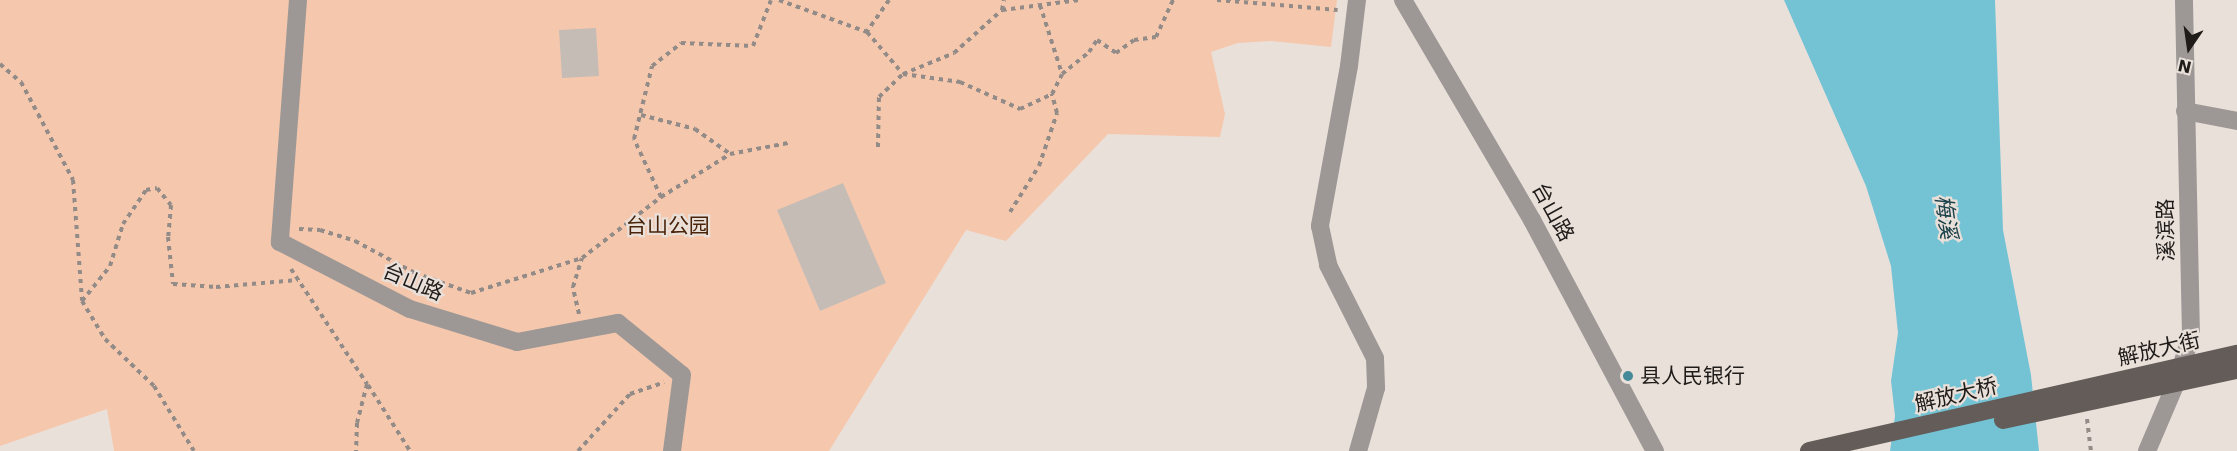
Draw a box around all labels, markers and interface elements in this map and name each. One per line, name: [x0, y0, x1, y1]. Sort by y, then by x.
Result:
north arrow: [2159, 18, 2219, 78]
text: N: [2176, 55, 2194, 77]
street label: 台山路: [1527, 178, 1579, 246]
water label: 梅溪: [1930, 193, 1962, 241]
street label: 溪滨路: [2153, 198, 2179, 262]
park label: 台山公园: [626, 213, 710, 239]
street label: 台山路: [379, 258, 447, 306]
street label: 解放大街: [2115, 327, 2203, 371]
place label: 县人民银行: [1640, 363, 1745, 389]
marker: 县人民银行: [1621, 369, 1635, 383]
street label: 解放大桥: [1912, 373, 2000, 417]

